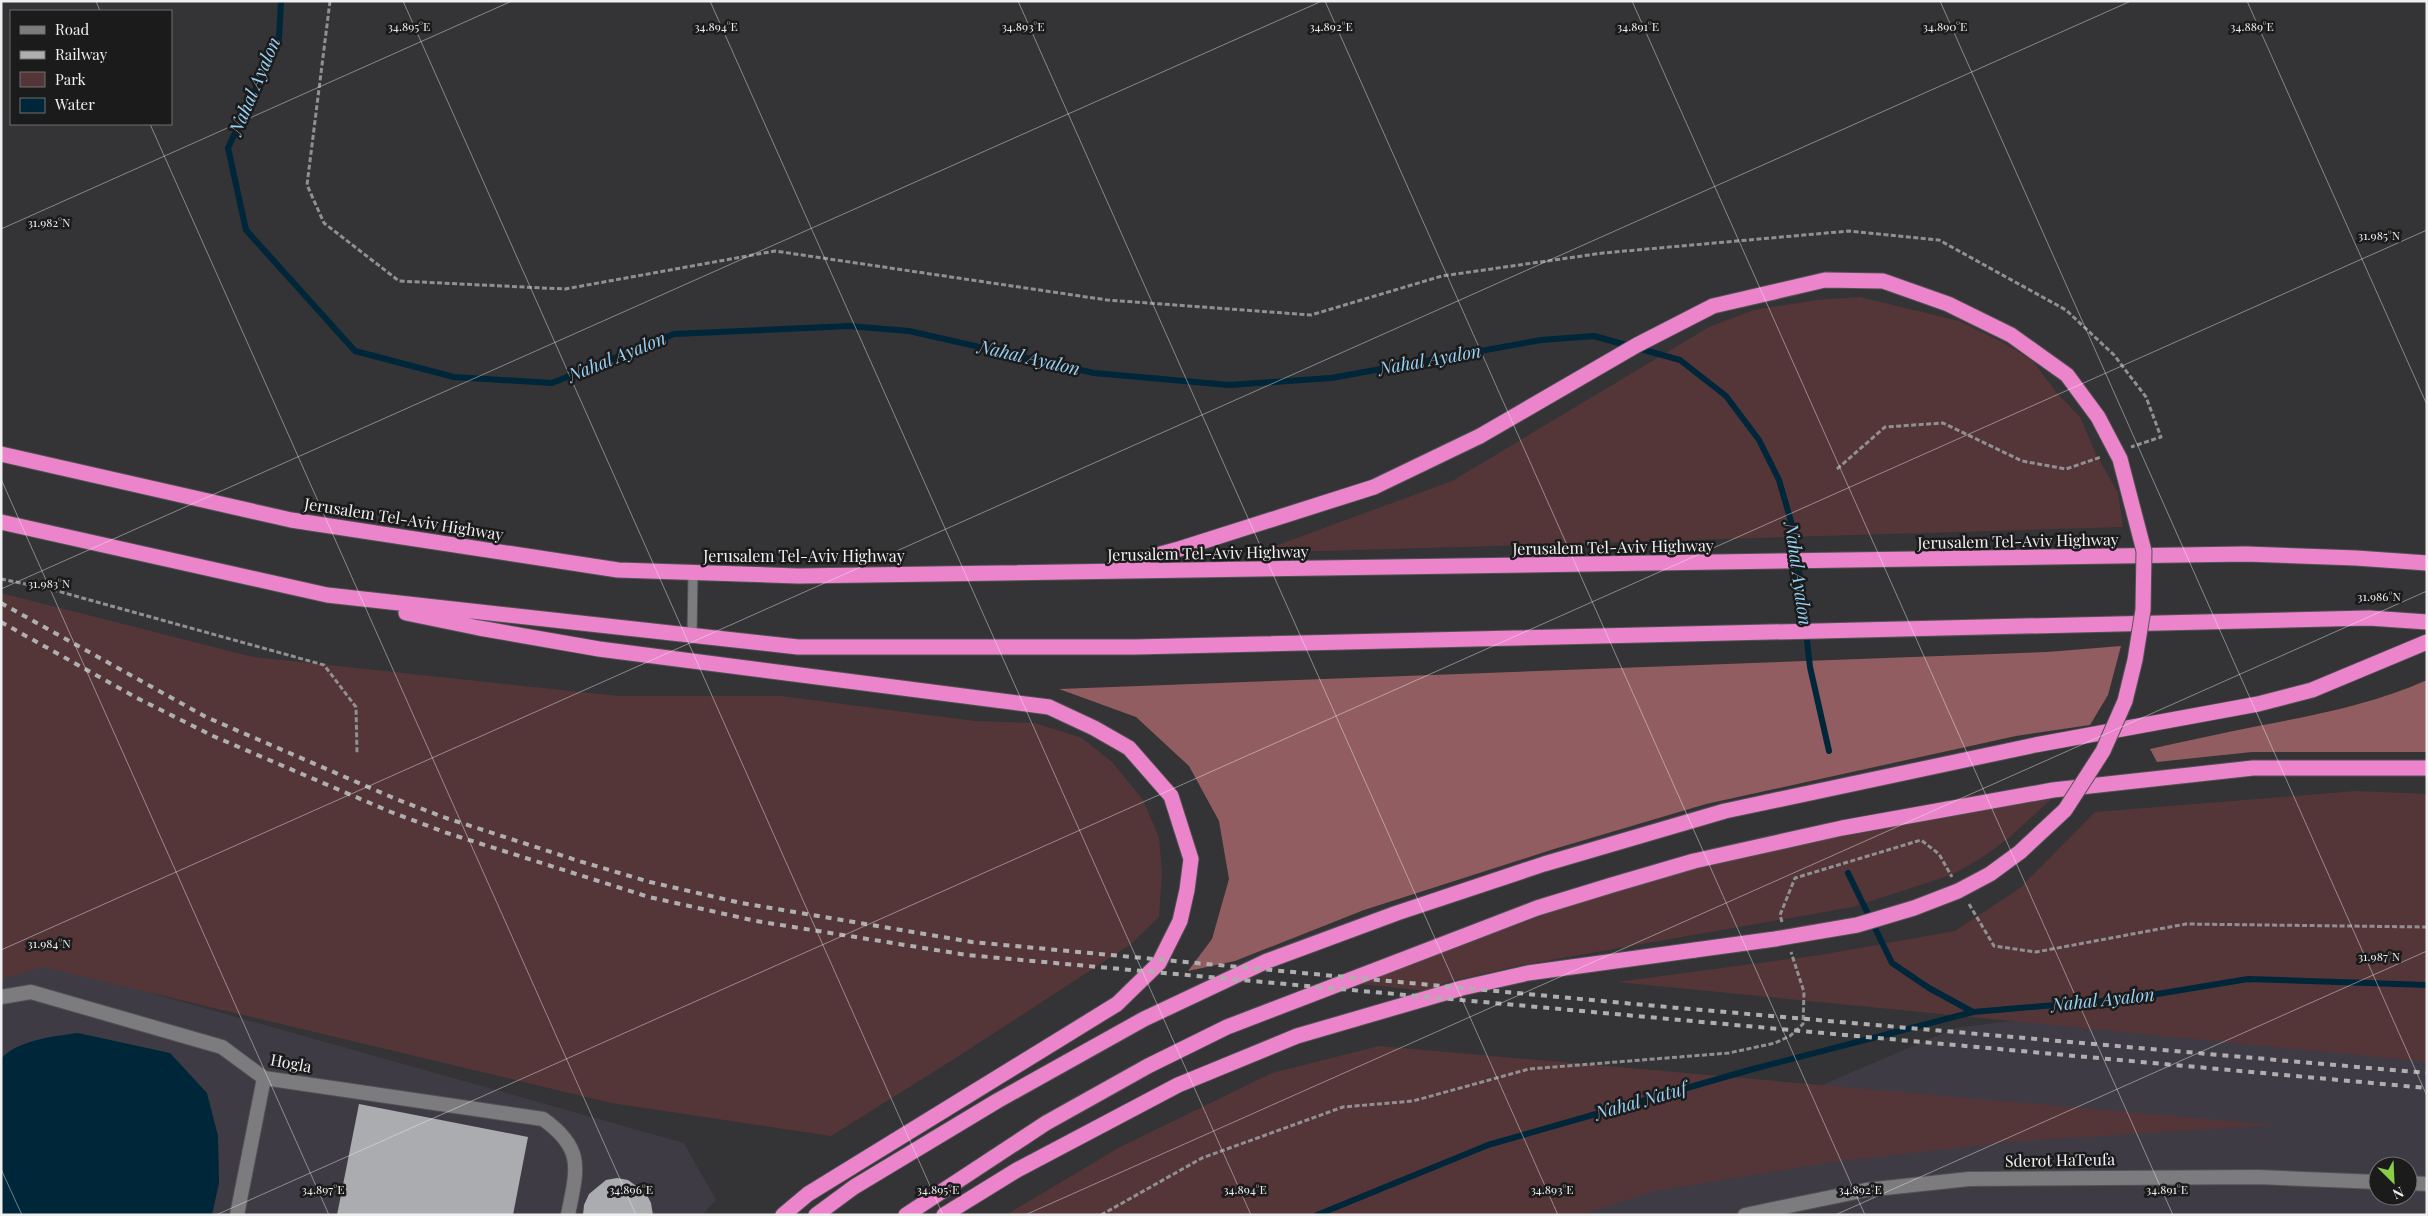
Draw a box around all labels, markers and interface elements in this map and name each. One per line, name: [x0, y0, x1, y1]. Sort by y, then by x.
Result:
legend: [10, 10, 172, 125]
text: 34.895°E: [388, 18, 430, 34]
text: 34.894°E: [694, 18, 738, 34]
text: 34.893°E: [1001, 18, 1045, 34]
text: 34.892°E: [1309, 18, 1353, 34]
text: 34.891°E: [1617, 18, 1659, 34]
text: 34.890°E: [1923, 18, 1967, 34]
text: 34.889°E: [2230, 18, 2274, 34]
text: Road: [55, 19, 89, 39]
water label: Nahal Ayalon: [222, 33, 285, 140]
text: Railway: [55, 44, 108, 64]
text: Park: [55, 69, 87, 89]
text: Water: [54, 94, 95, 114]
text: 31.982°N: [27, 214, 71, 230]
text: 31.985°N: [2358, 227, 2401, 243]
water label: Nahal Ayalon: [562, 326, 669, 387]
water label: Nahal Ayalon: [974, 333, 1082, 380]
water label: Nahal Ayalon: [1375, 338, 1483, 380]
street label: Jerusalem Tel-Aviv Highway: [302, 492, 505, 545]
water label: Nahal Ayalon: [1780, 519, 1818, 627]
street label: Jerusalem Tel-Aviv Highway: [1916, 528, 2119, 553]
street label: Jerusalem Tel-Aviv Highway: [1511, 534, 1714, 559]
street label: Jerusalem Tel-Aviv Highway: [1106, 540, 1309, 565]
street label: Jerusalem Tel-Aviv Highway: [702, 545, 905, 566]
text: 31.983°N: [28, 575, 71, 591]
text: 31.986°N: [2357, 588, 2401, 604]
text: 31.984°N: [27, 935, 71, 951]
text: 31.987°N: [2358, 948, 2401, 964]
water label: Nahal Ayalon: [2048, 982, 2156, 1017]
street label: Hogla: [269, 1048, 314, 1077]
water label: Nahal Natuf: [1590, 1075, 1692, 1125]
street label: Sderot HaTeufa: [2005, 1148, 2115, 1171]
north arrow: [2368, 1156, 2418, 1206]
text: 34.897°E: [302, 1181, 344, 1197]
text: 34.896°E: [609, 1181, 653, 1197]
text: 34.895°E: [917, 1181, 959, 1197]
text: 34.894°E: [1223, 1181, 1267, 1197]
text: 34.893°E: [1530, 1181, 1574, 1197]
text: 34.892°E: [1838, 1181, 1882, 1197]
text: 34.891°E: [2146, 1181, 2188, 1197]
text: N: [2390, 1183, 2407, 1204]

